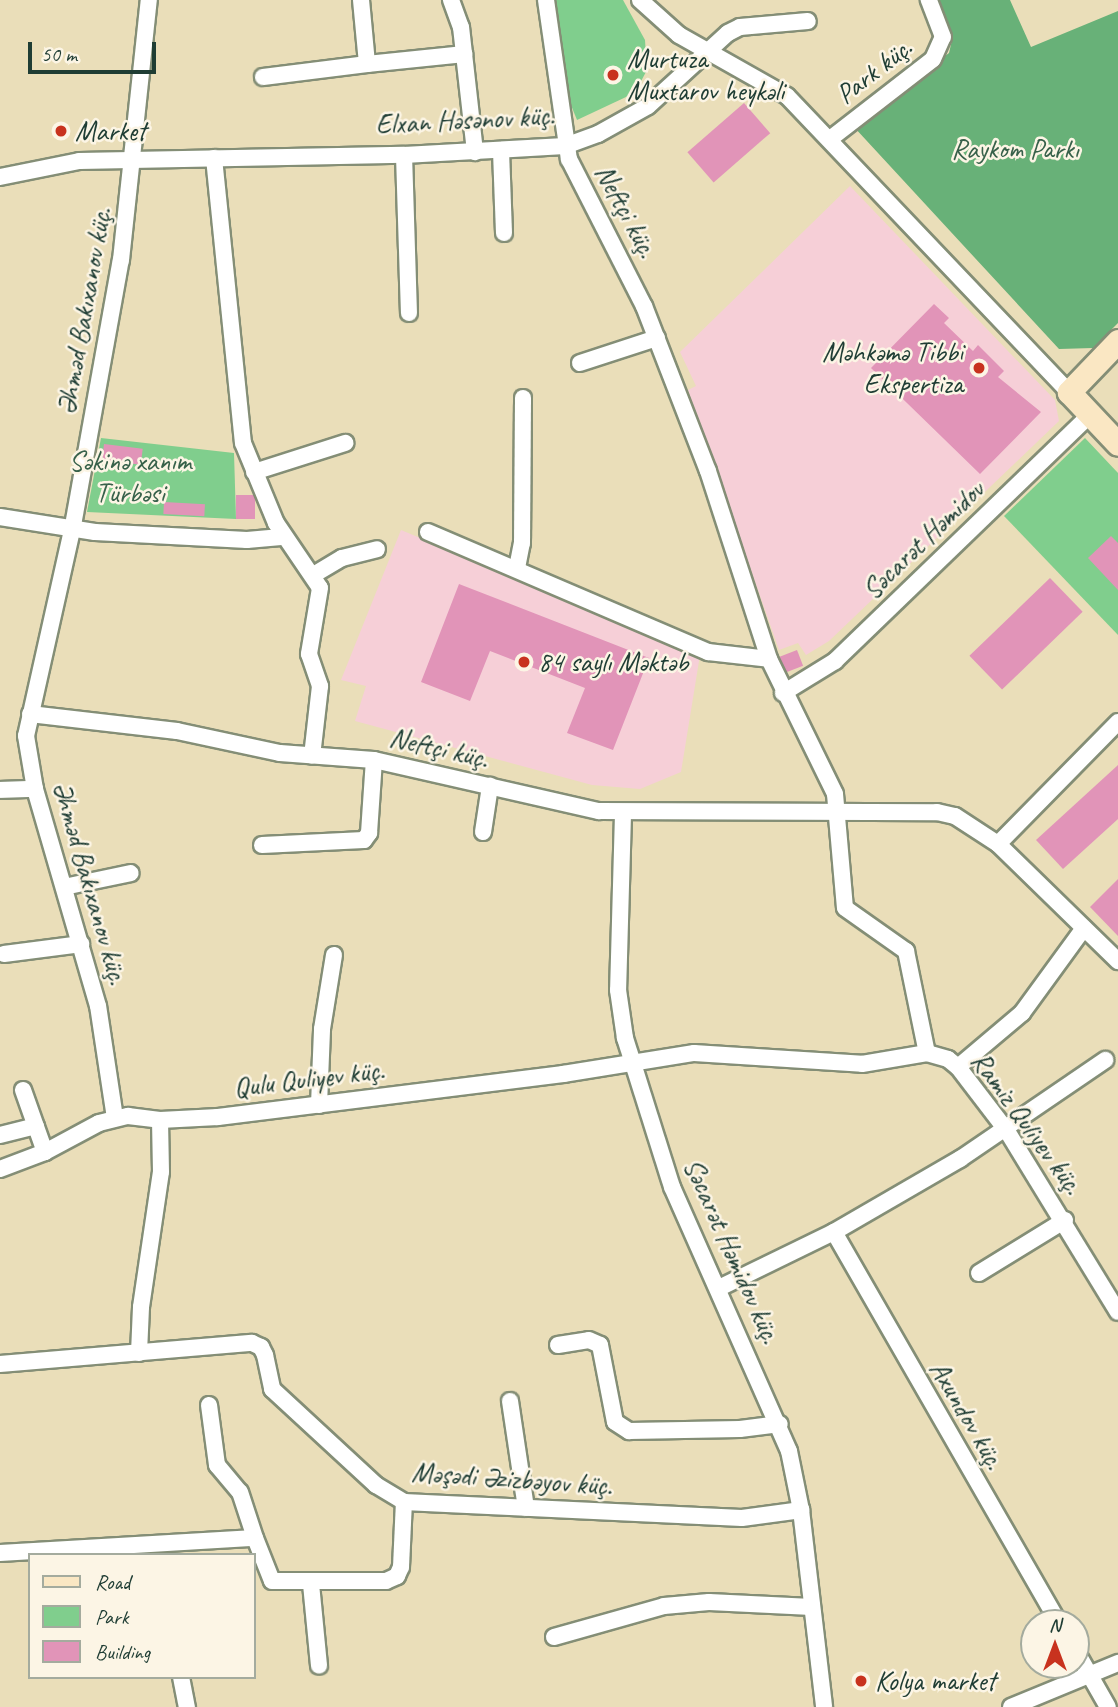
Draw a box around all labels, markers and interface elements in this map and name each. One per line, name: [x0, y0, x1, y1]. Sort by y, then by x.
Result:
scale bar: [32, 28, 159, 72]
street label: Park küç.: [829, 31, 919, 111]
text: 50 m: [41, 41, 77, 67]
place label: Murtuza Muxtarov heykəli: [627, 42, 785, 108]
marker: Murtuza Muxtarov heykəli: [605, 67, 621, 83]
street label: Elxan Həsənov küç.: [375, 99, 555, 141]
place label: Market: [75, 114, 146, 148]
marker: Market: [53, 123, 69, 139]
park label: Raykom Parkı: [951, 132, 1079, 166]
street label: Neftçi küç.: [588, 159, 664, 263]
street label: Əhməd Bakıxanov küç.: [49, 205, 119, 417]
place label: Məhkəmə Tibbi Ekspertiza: [822, 335, 963, 401]
marker: Məhkəmə Tibbi Ekspertiza: [969, 358, 989, 378]
park label: Səkinə xanım Türbəsi: [69, 444, 191, 510]
street label: Səcarət Həmidov: [855, 474, 991, 606]
place label: 84 saylı Məktəb: [538, 645, 688, 679]
marker: 84 saylı Məktəb: [516, 654, 532, 670]
street label: Neftçi küç.: [386, 720, 492, 776]
street label: Əhməd Bakıxanov küç.: [45, 778, 135, 988]
street label: Ramiz Quliyev küç.: [964, 1045, 1090, 1201]
street label: Qulu Quliyev küç.: [232, 1053, 386, 1105]
street label: Səcarət Həmidov küç.: [676, 1153, 788, 1349]
street label: Axundov küç.: [923, 1355, 1011, 1475]
street label: Məşədi Əzizbəyov küç.: [411, 1455, 613, 1503]
legend: [28, 1553, 256, 1679]
text: Road: [95, 1569, 130, 1595]
text: Park: [95, 1604, 128, 1630]
north arrow: [1020, 1609, 1090, 1679]
text: N: [1049, 1613, 1061, 1637]
text: Building: [95, 1639, 150, 1665]
place label: Kolya market: [875, 1664, 996, 1698]
marker: Kolya market: [853, 1673, 869, 1689]

